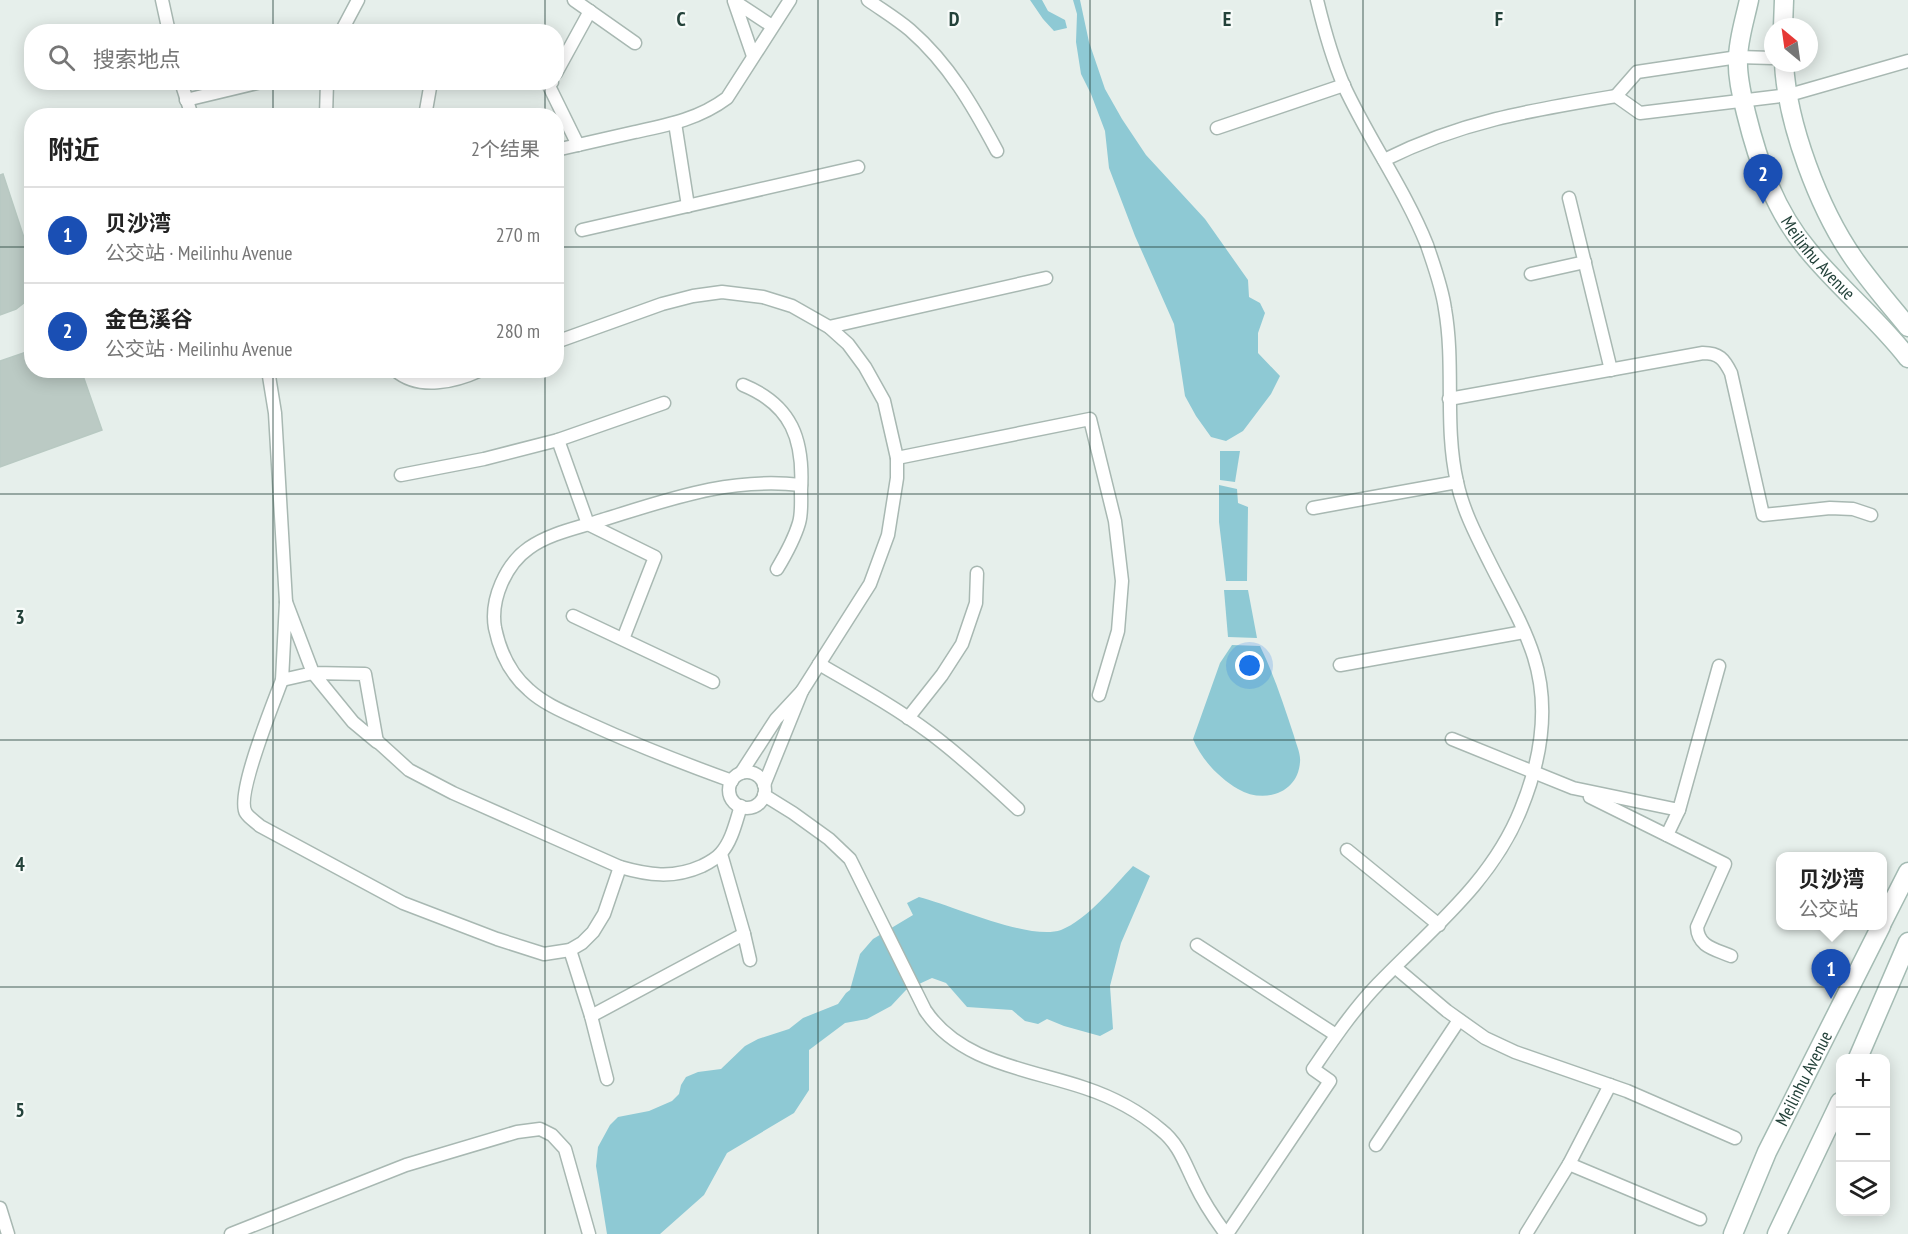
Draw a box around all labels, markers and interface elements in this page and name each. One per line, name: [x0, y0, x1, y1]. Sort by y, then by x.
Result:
text: C: [676, 6, 686, 32]
text: D: [949, 6, 960, 32]
text: E: [1223, 6, 1231, 32]
text: F: [1495, 6, 1503, 32]
north arrow: [1764, 18, 1818, 72]
search box: [24, 24, 564, 90]
icon: search: [45, 41, 78, 74]
text: 搜索地点: [93, 45, 181, 73]
text: 附近: [48, 133, 100, 166]
text: 2个结果: [471, 136, 540, 162]
pin: 2: [1744, 154, 1782, 204]
text: 贝沙湾: [105, 209, 171, 237]
street label: Meilinhu Avenue: [1776, 212, 1860, 305]
text: 1: [63, 222, 72, 248]
text: 270 m: [496, 222, 540, 248]
text: 公交站 · Meilinhu Avenue: [105, 240, 293, 266]
text: 金色溪谷: [105, 305, 193, 333]
text: 2: [63, 318, 72, 344]
text: 280 m: [496, 318, 540, 344]
text: 公交站 · Meilinhu Avenue: [105, 336, 293, 362]
text: 3: [15, 604, 25, 630]
your location: [1235, 651, 1264, 680]
text: 4: [15, 851, 25, 877]
popup: [1776, 852, 1887, 930]
text: 贝沙湾: [1798, 865, 1865, 893]
text: 公交站: [1798, 896, 1858, 922]
pin: 1: [1812, 950, 1850, 999]
street label: Meilinhu Avenue: [1770, 1027, 1837, 1130]
map controls: [1836, 1054, 1890, 1216]
button: +: [1836, 1054, 1890, 1108]
text: 5: [15, 1097, 25, 1123]
button: −: [1836, 1108, 1890, 1162]
button: layers: [1836, 1162, 1890, 1216]

